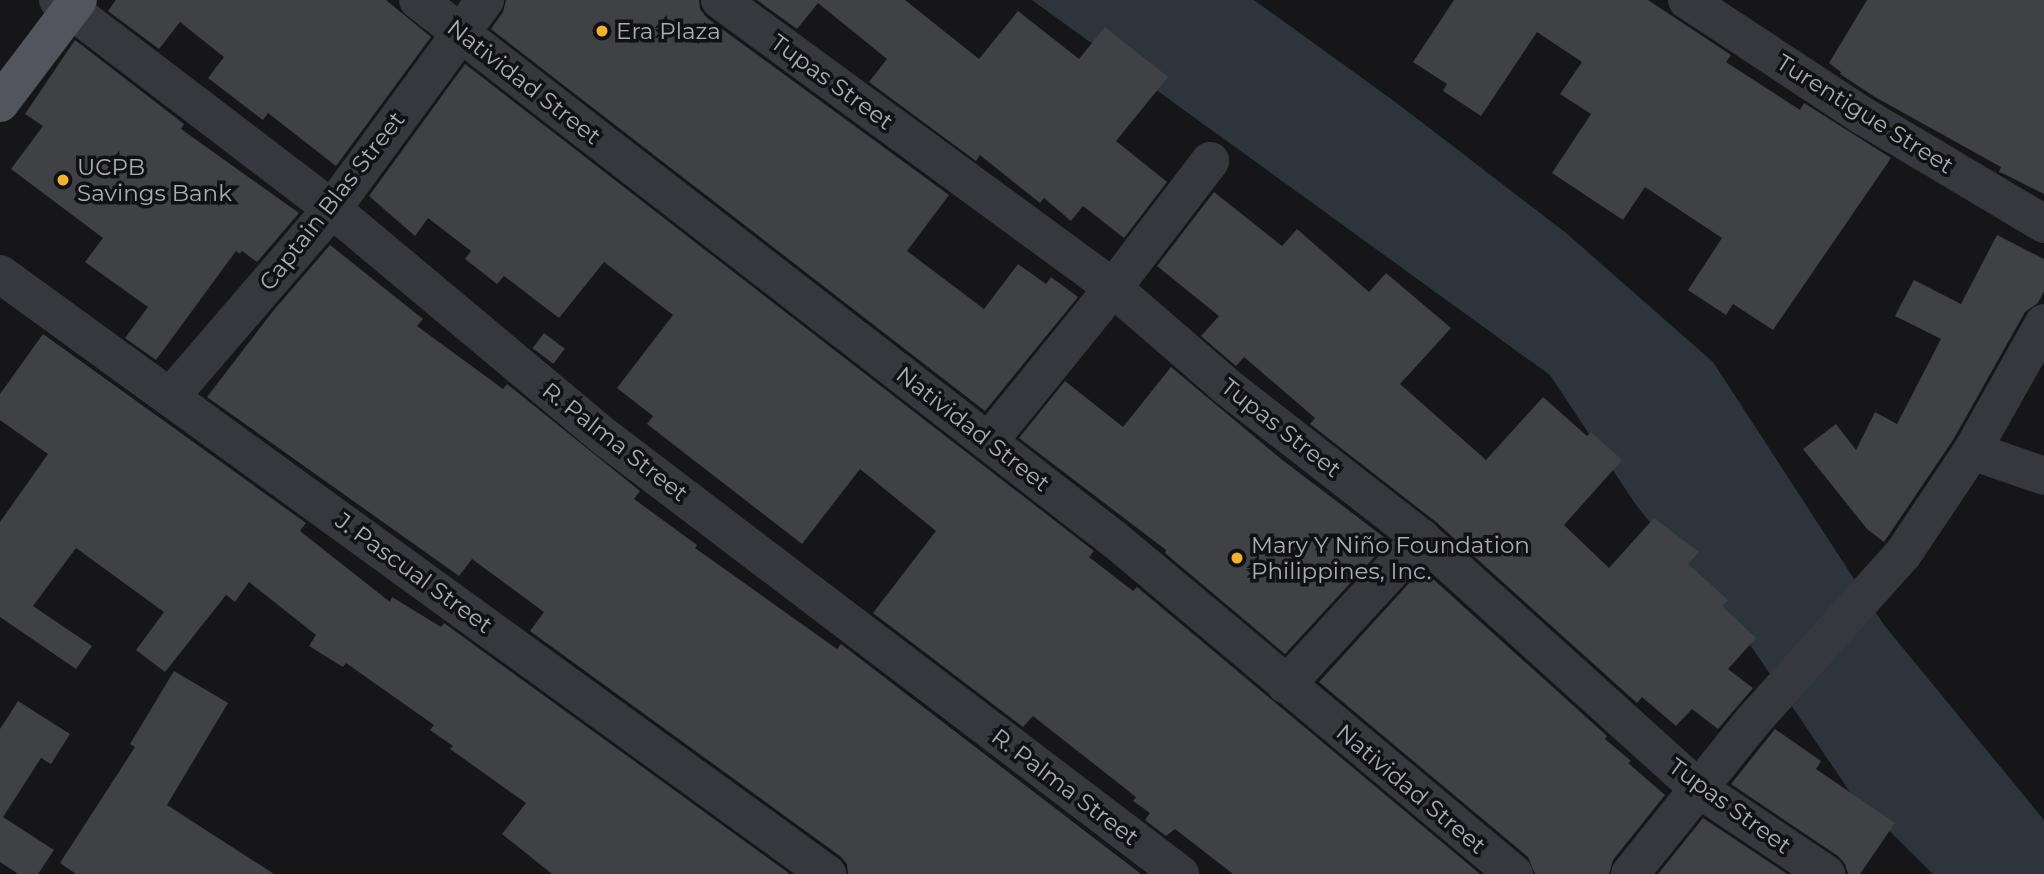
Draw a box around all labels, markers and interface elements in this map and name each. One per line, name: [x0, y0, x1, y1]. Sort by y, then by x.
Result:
street label: Natividad Street: [442, 14, 606, 150]
place label: Era Plaza: [616, 17, 721, 45]
marker: Era Plaza: [594, 23, 610, 39]
street label: Tupas Street: [766, 28, 898, 136]
street label: Turentigue Street: [1772, 49, 1958, 179]
street label: Captain Blas Street: [254, 106, 410, 296]
place label: UCPB Savings Bank: [77, 153, 232, 207]
marker: UCPB Savings Bank: [55, 172, 71, 188]
street label: Natividad Street: [891, 361, 1055, 497]
street label: Tupas Street: [1216, 373, 1346, 483]
street label: R. Palma Street: [537, 377, 693, 507]
street label: J. Pascual Street: [330, 507, 498, 639]
place label: Mary Y Niño Foundation Philippines, Inc.: [1251, 531, 1530, 585]
marker: Mary Y Niño Foundation Philippines, Inc.: [1229, 550, 1245, 566]
street label: Natividad Street: [1331, 718, 1491, 860]
street label: R. Palma Street: [986, 723, 1144, 851]
street label: Tupas Street: [1664, 752, 1796, 860]

